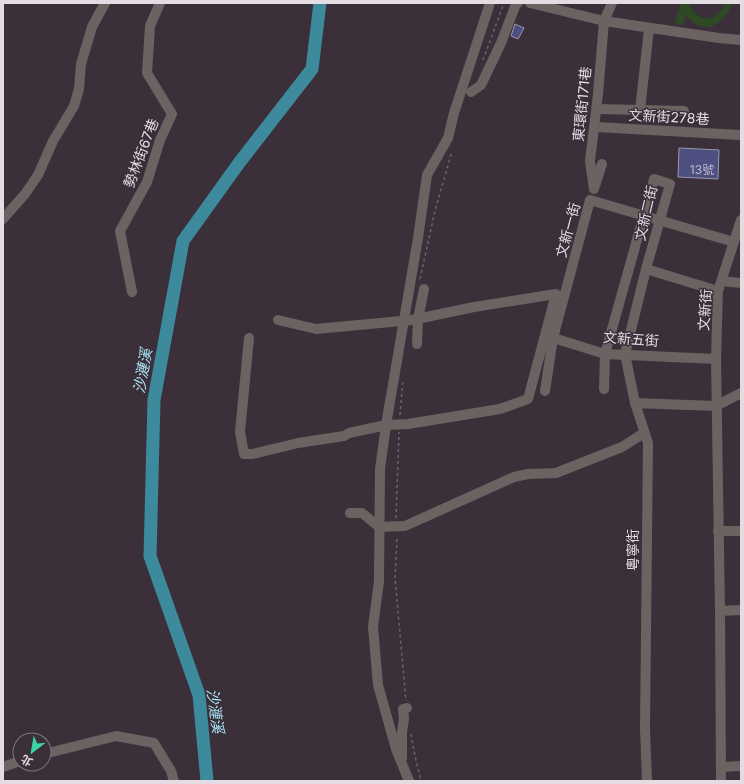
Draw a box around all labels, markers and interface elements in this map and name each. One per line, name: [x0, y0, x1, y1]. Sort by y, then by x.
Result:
street label: 東環街171巷: [569, 66, 594, 142]
street label: 文新街278巷: [628, 106, 710, 127]
street label: 勢林街67巷: [120, 116, 161, 190]
house number: 13號: [690, 162, 714, 177]
street label: 文新二街: [631, 184, 660, 242]
street label: 文新一街: [552, 201, 583, 259]
street label: 文新街: [695, 288, 714, 332]
street label: 文新五街: [603, 328, 660, 349]
water label: 沙漣溪: [129, 345, 156, 395]
street label: 粵寧街: [624, 529, 641, 571]
water label: 沙漣溪: [203, 687, 228, 737]
north arrow: [12, 732, 52, 772]
text: 北: [19, 752, 35, 769]

